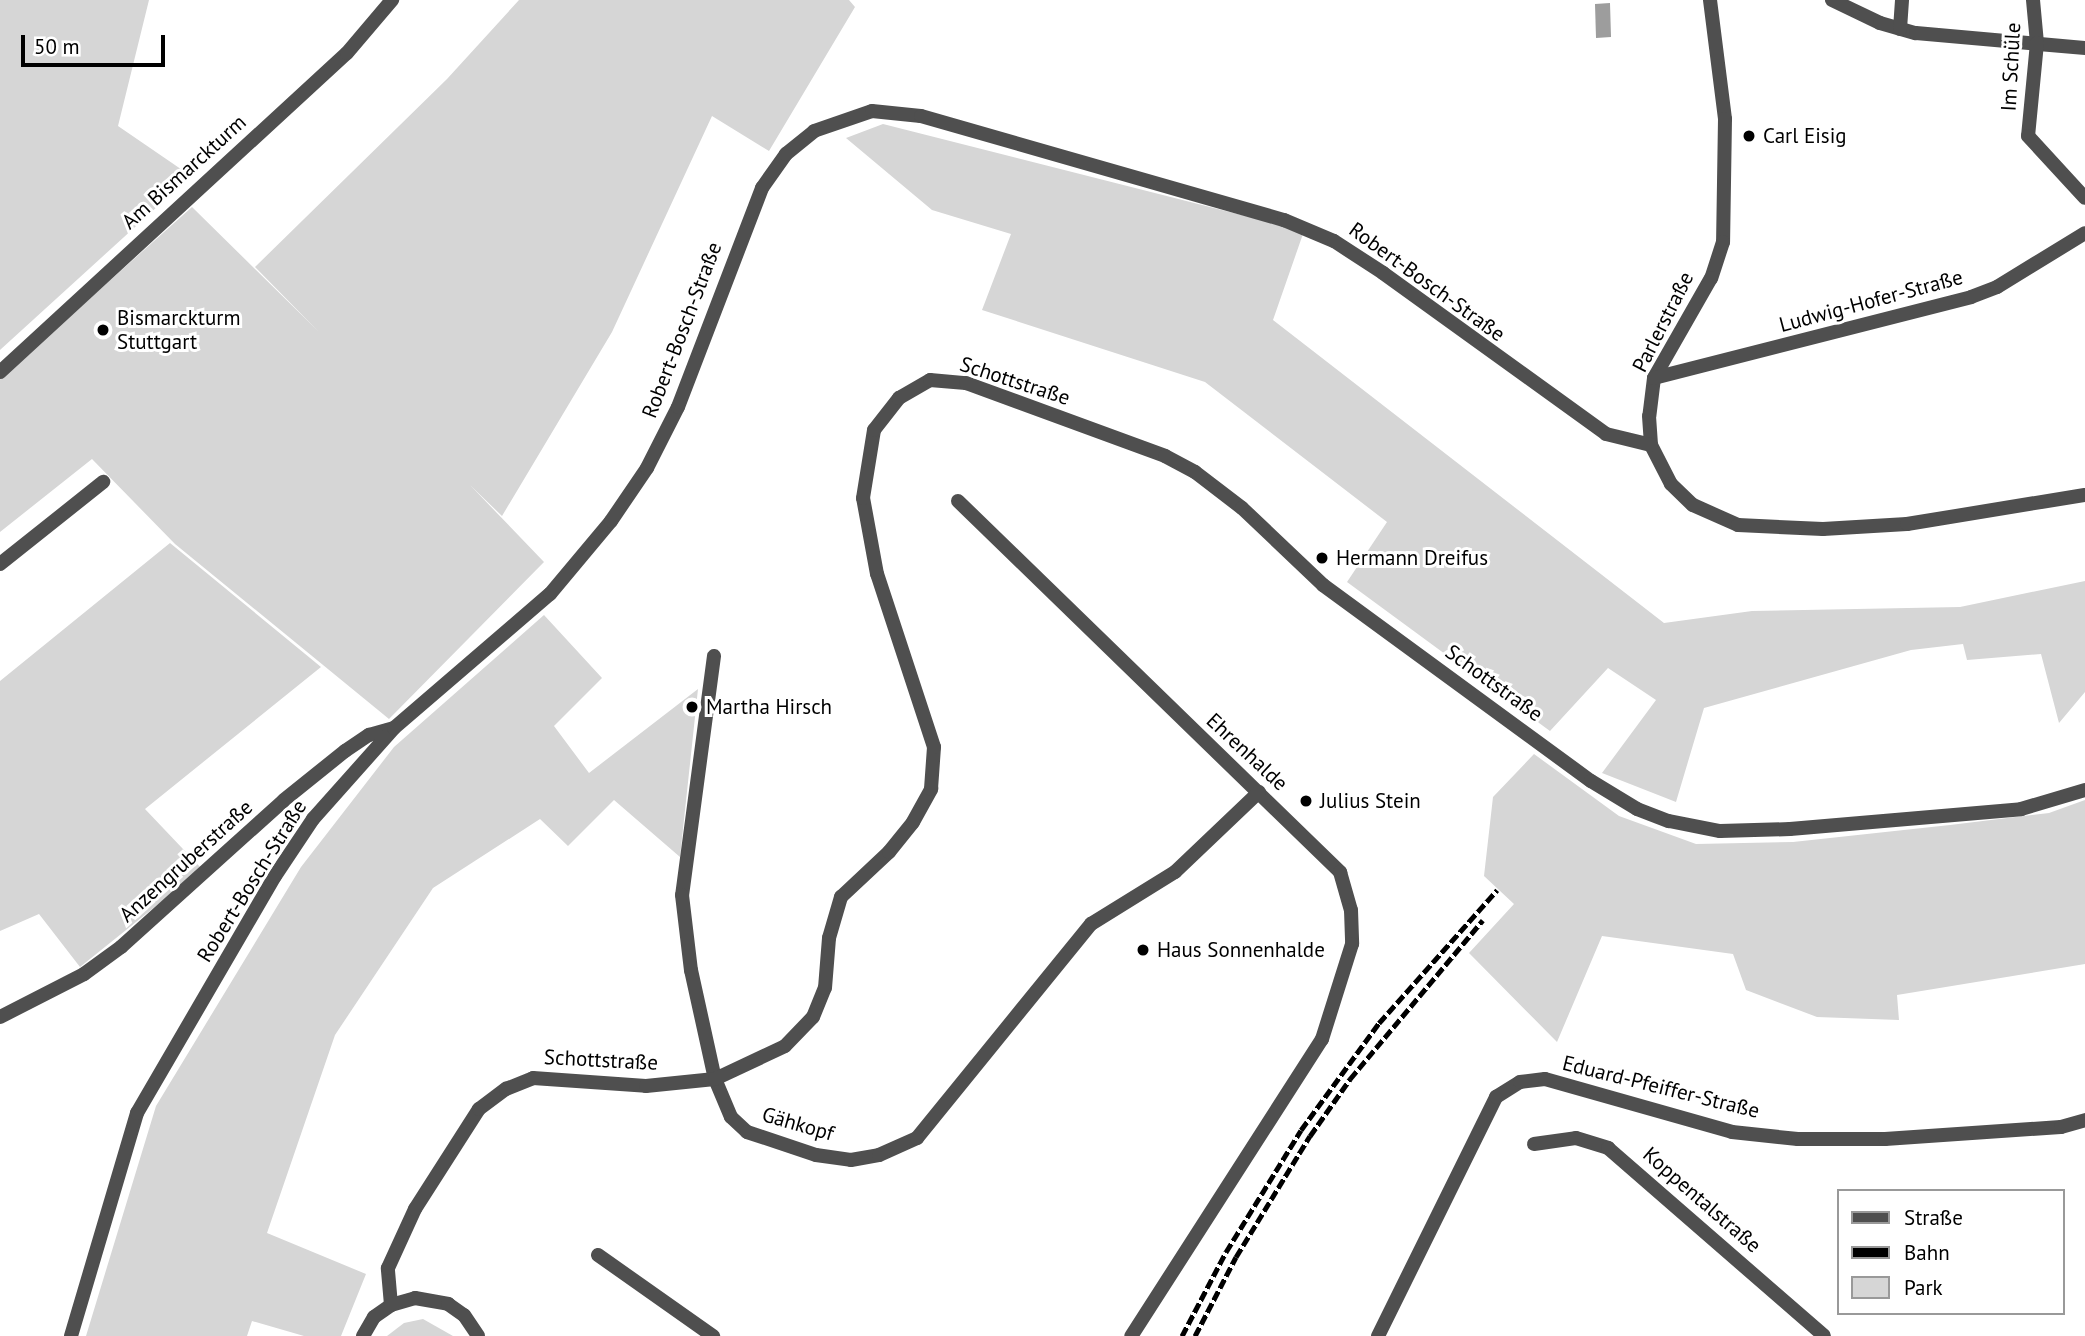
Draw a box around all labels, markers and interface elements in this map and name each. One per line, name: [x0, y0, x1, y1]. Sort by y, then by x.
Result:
scale bar: [24, 21, 168, 65]
street label: Im Schüle: [1996, 22, 2026, 112]
text: 50 m: [34, 33, 80, 60]
street label: Am Bismarckturm: [117, 110, 251, 234]
place label: Carl Eisig: [1763, 123, 1847, 149]
marker: Carl Eisig: [1741, 128, 1757, 144]
street label: Robert-Bosch-Straße: [1344, 217, 1510, 347]
street label: Robert-Bosch-Straße: [637, 239, 727, 421]
street label: Ludwig-Hofer-Straße: [1777, 264, 1965, 338]
street label: Parlerstraße: [1627, 268, 1699, 376]
place label: Bismarckturm Stuttgart: [117, 305, 241, 355]
marker: Bismarckturm Stuttgart: [95, 322, 111, 338]
street label: Schottstraße: [957, 351, 1073, 411]
place label: Hermann Dreifus: [1336, 545, 1488, 571]
marker: Hermann Dreifus: [1314, 550, 1330, 566]
street label: Schottstraße: [1440, 639, 1548, 727]
place label: Martha Hirsch: [706, 694, 832, 720]
marker: Martha Hirsch: [684, 699, 700, 715]
street label: Ehrenhalde: [1201, 708, 1293, 796]
place label: Julius Stein: [1320, 788, 1421, 814]
marker: Julius Stein: [1298, 793, 1314, 809]
street label: Anzengruberstraße: [114, 795, 258, 927]
street label: Robert-Bosch-Straße: [192, 795, 312, 967]
place label: Haus Sonnenhalde: [1157, 937, 1325, 963]
marker: Haus Sonnenhalde: [1135, 942, 1151, 958]
street label: Schottstraße: [543, 1044, 659, 1076]
street label: Eduard-Pfeiffer-Straße: [1560, 1050, 1762, 1124]
street label: Gähkopf: [759, 1102, 837, 1146]
street label: Koppentalstraße: [1638, 1142, 1766, 1258]
legend: [1836, 1189, 2064, 1315]
text: Straße: [1904, 1204, 1963, 1231]
text: Bahn: [1904, 1239, 1950, 1266]
text: Park: [1904, 1274, 1943, 1301]

